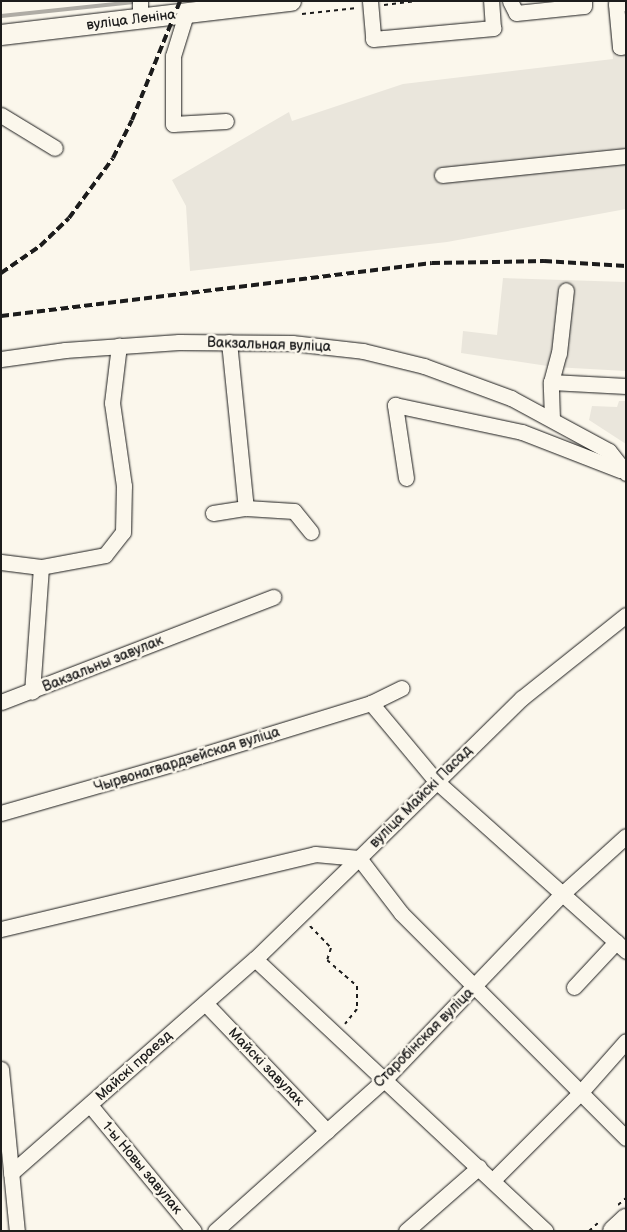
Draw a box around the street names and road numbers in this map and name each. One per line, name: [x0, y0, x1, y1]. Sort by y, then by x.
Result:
street label: вуліца Леніна: [85, 6, 177, 34]
street label: Вакзальная вуліца: [207, 334, 331, 356]
street label: Вакзальны завулак: [40, 632, 166, 696]
street label: Чырвонагвардзейская вуліца: [92, 724, 282, 796]
street label: вуліца Майскі Пасад: [366, 742, 476, 852]
street label: Старобінская вуліца: [371, 985, 477, 1091]
street label: Майскі завулак: [225, 1024, 307, 1110]
street label: Майскі праезд: [92, 1027, 176, 1105]
street label: 1-ы Новы завулак: [98, 1118, 186, 1218]

